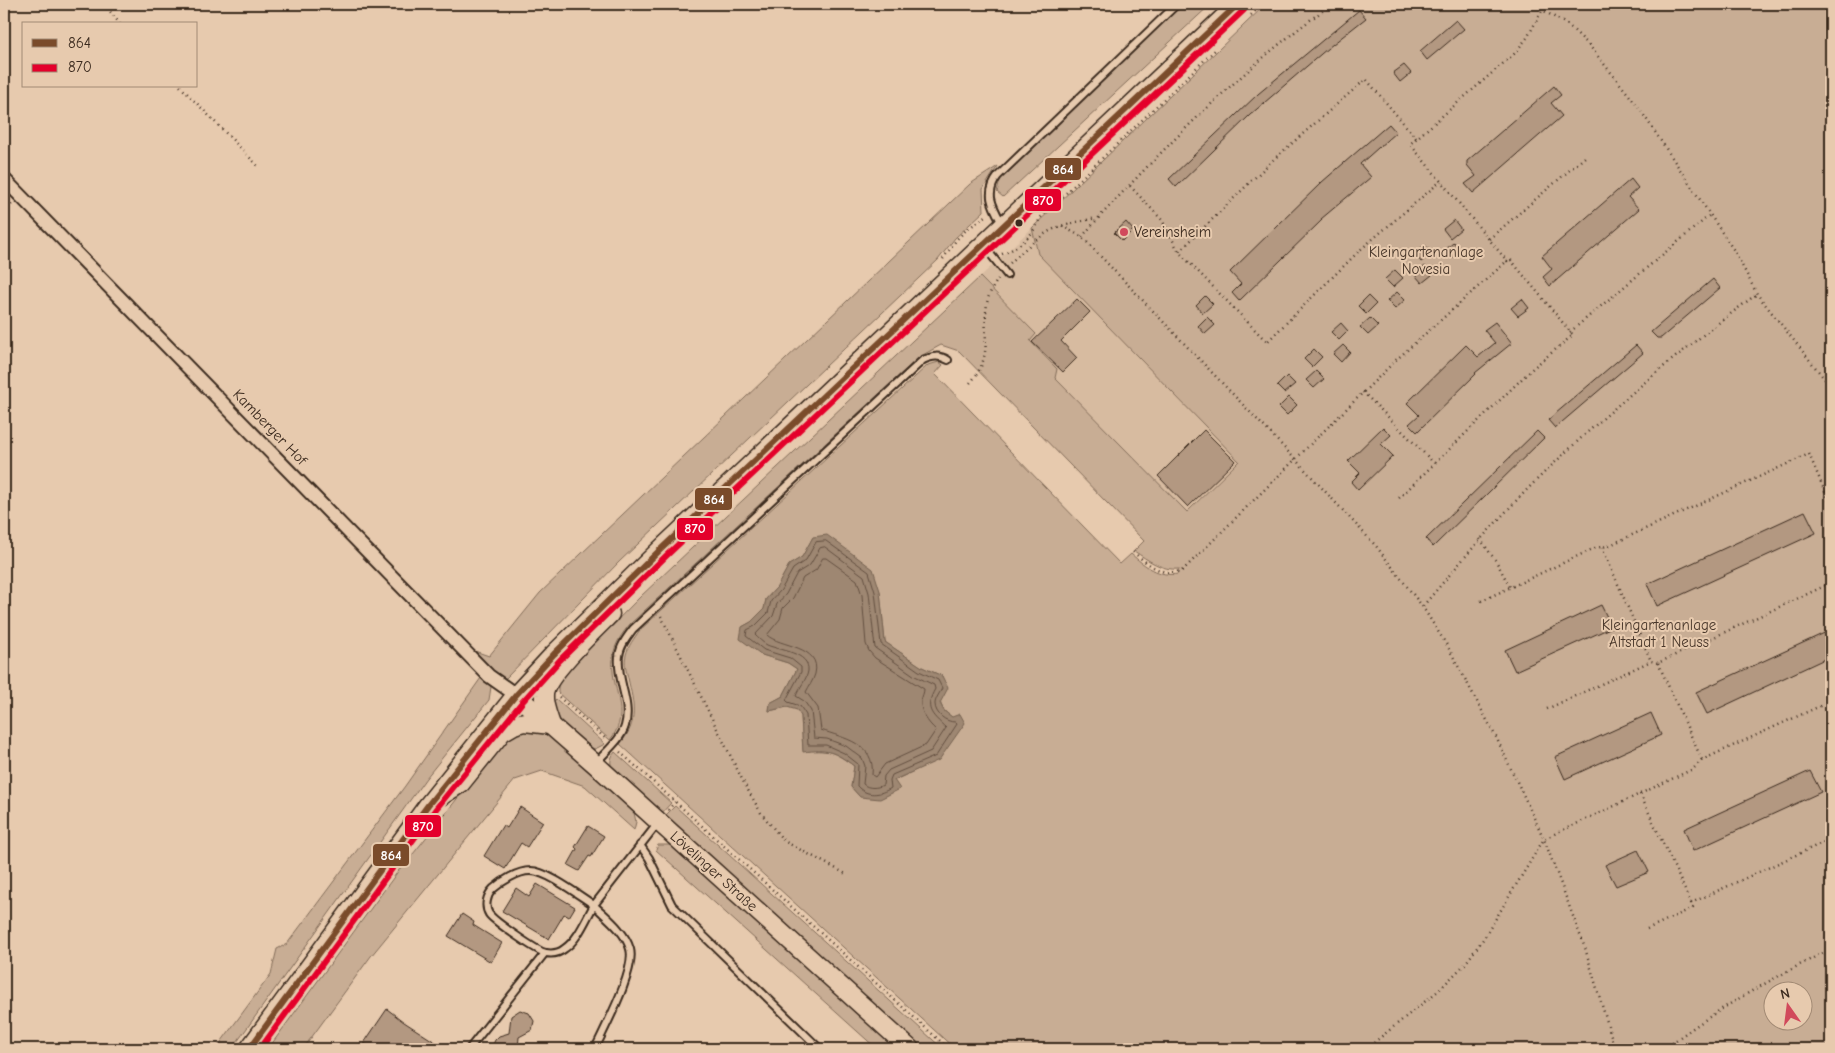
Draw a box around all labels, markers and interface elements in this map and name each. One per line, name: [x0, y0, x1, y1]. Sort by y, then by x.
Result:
legend: [22, 22, 198, 88]
text: 864: [68, 34, 91, 52]
text: 870: [68, 58, 92, 76]
line badge: 864: [1044, 157, 1082, 181]
text: 864: [1052, 161, 1074, 178]
line badge: 870: [1024, 188, 1062, 212]
text: 870: [1032, 192, 1054, 209]
unlabelled marker: [1014, 218, 1024, 228]
place label: Vereinsheim: [1134, 223, 1211, 241]
marker: Vereinsheim: [1118, 226, 1130, 238]
park label: Kleingartenanlage Novesia: [1369, 243, 1484, 278]
street label: Kamberger Hof: [229, 385, 311, 469]
line badge: 864: [694, 487, 733, 511]
text: 864: [703, 491, 725, 508]
line badge: 870: [676, 517, 714, 541]
text: 870: [684, 520, 706, 537]
park label: Kleingartenanlage Altstadt 1 Neuss: [1602, 616, 1717, 651]
line badge: 870: [404, 814, 442, 838]
text: 870: [412, 818, 434, 835]
street label: Lövelinger Straße: [667, 827, 762, 915]
line badge: 864: [372, 843, 410, 867]
text: 864: [380, 847, 402, 864]
north arrow: [1762, 980, 1812, 1030]
text: N: [1778, 985, 1791, 1003]

